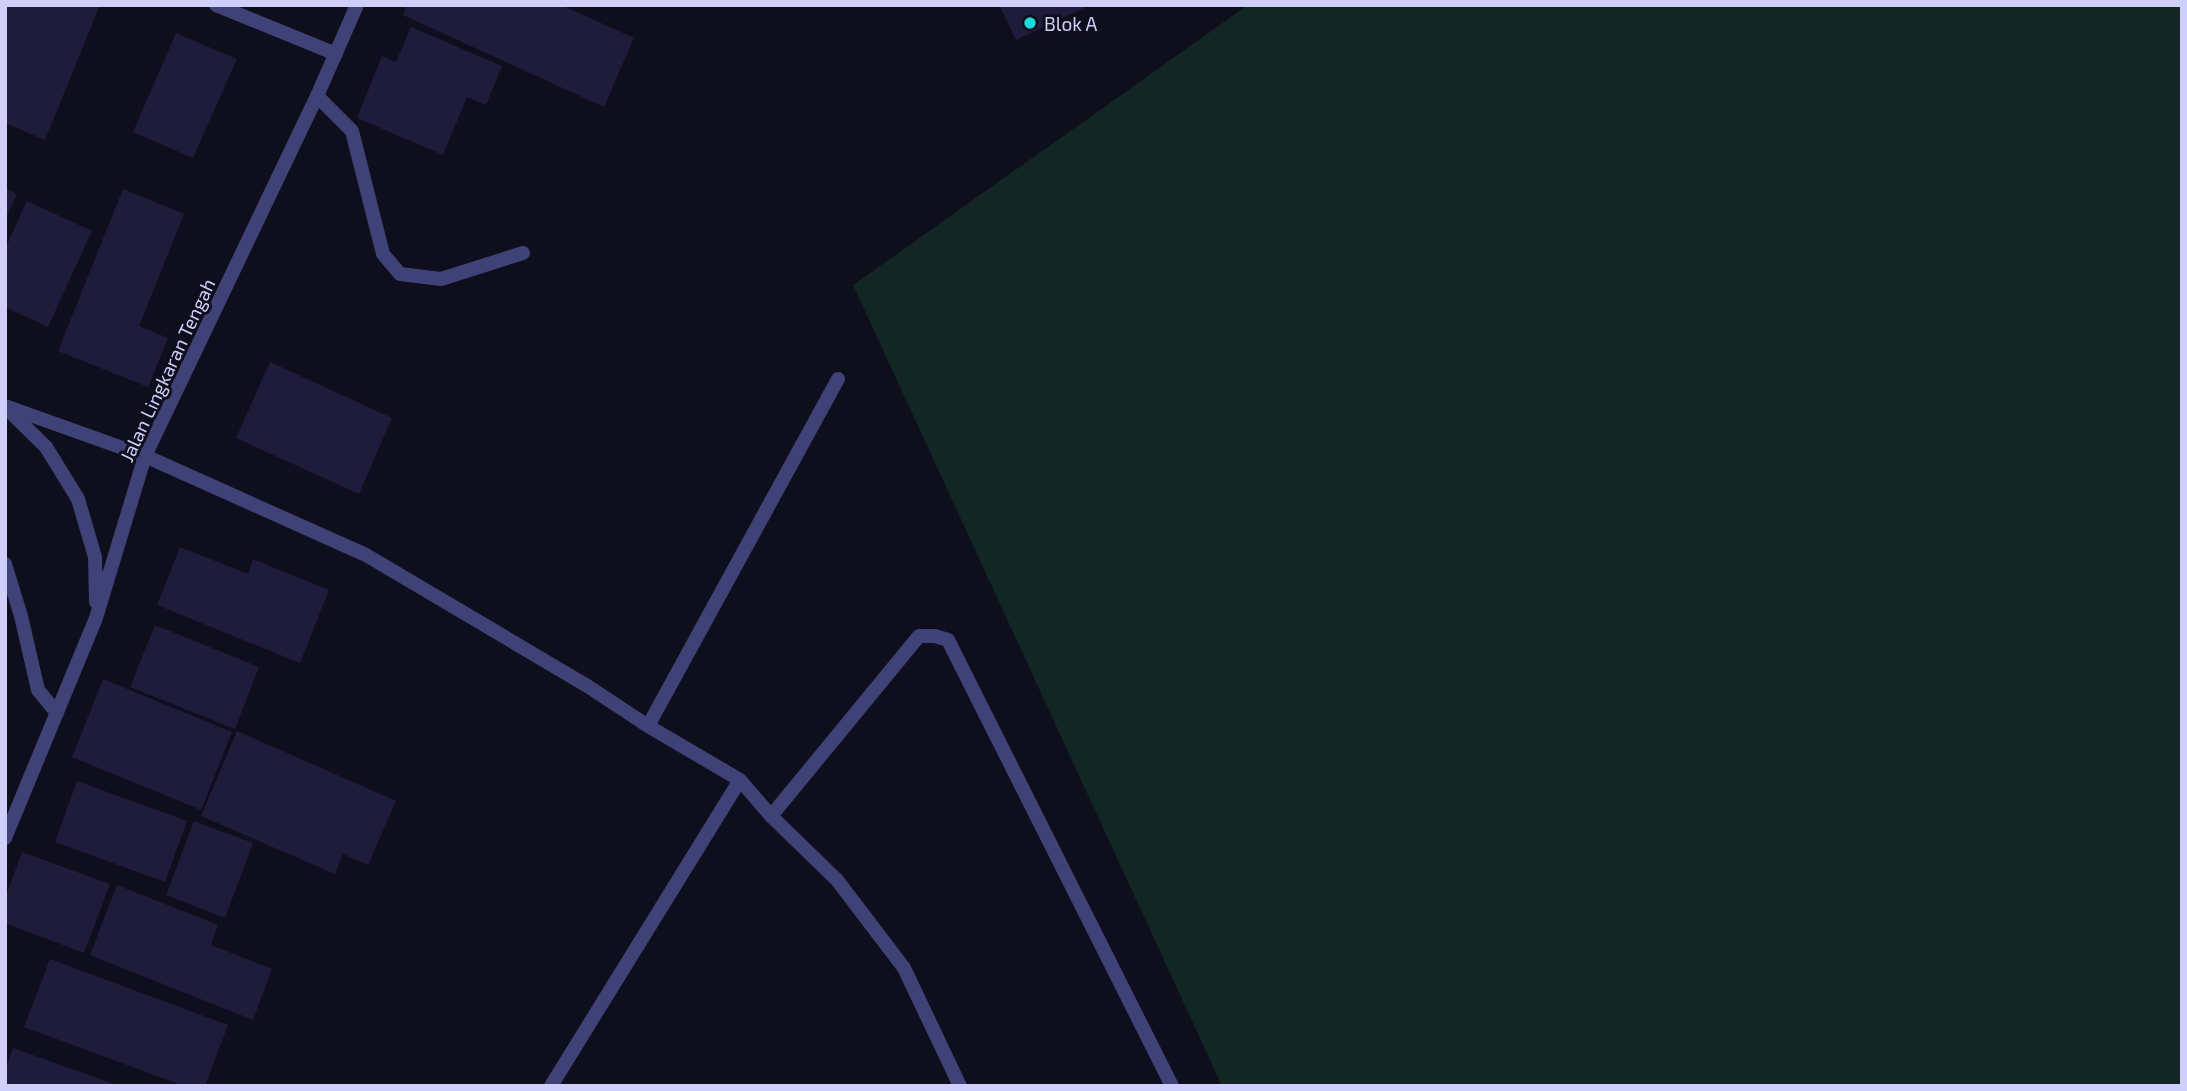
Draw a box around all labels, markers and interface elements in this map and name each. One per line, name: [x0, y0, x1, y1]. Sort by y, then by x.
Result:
place label: Blok A: [1044, 12, 1097, 35]
marker: Blok A: [1022, 15, 1038, 31]
street label: Jalan Lingkaran Tengah: [114, 275, 220, 465]

